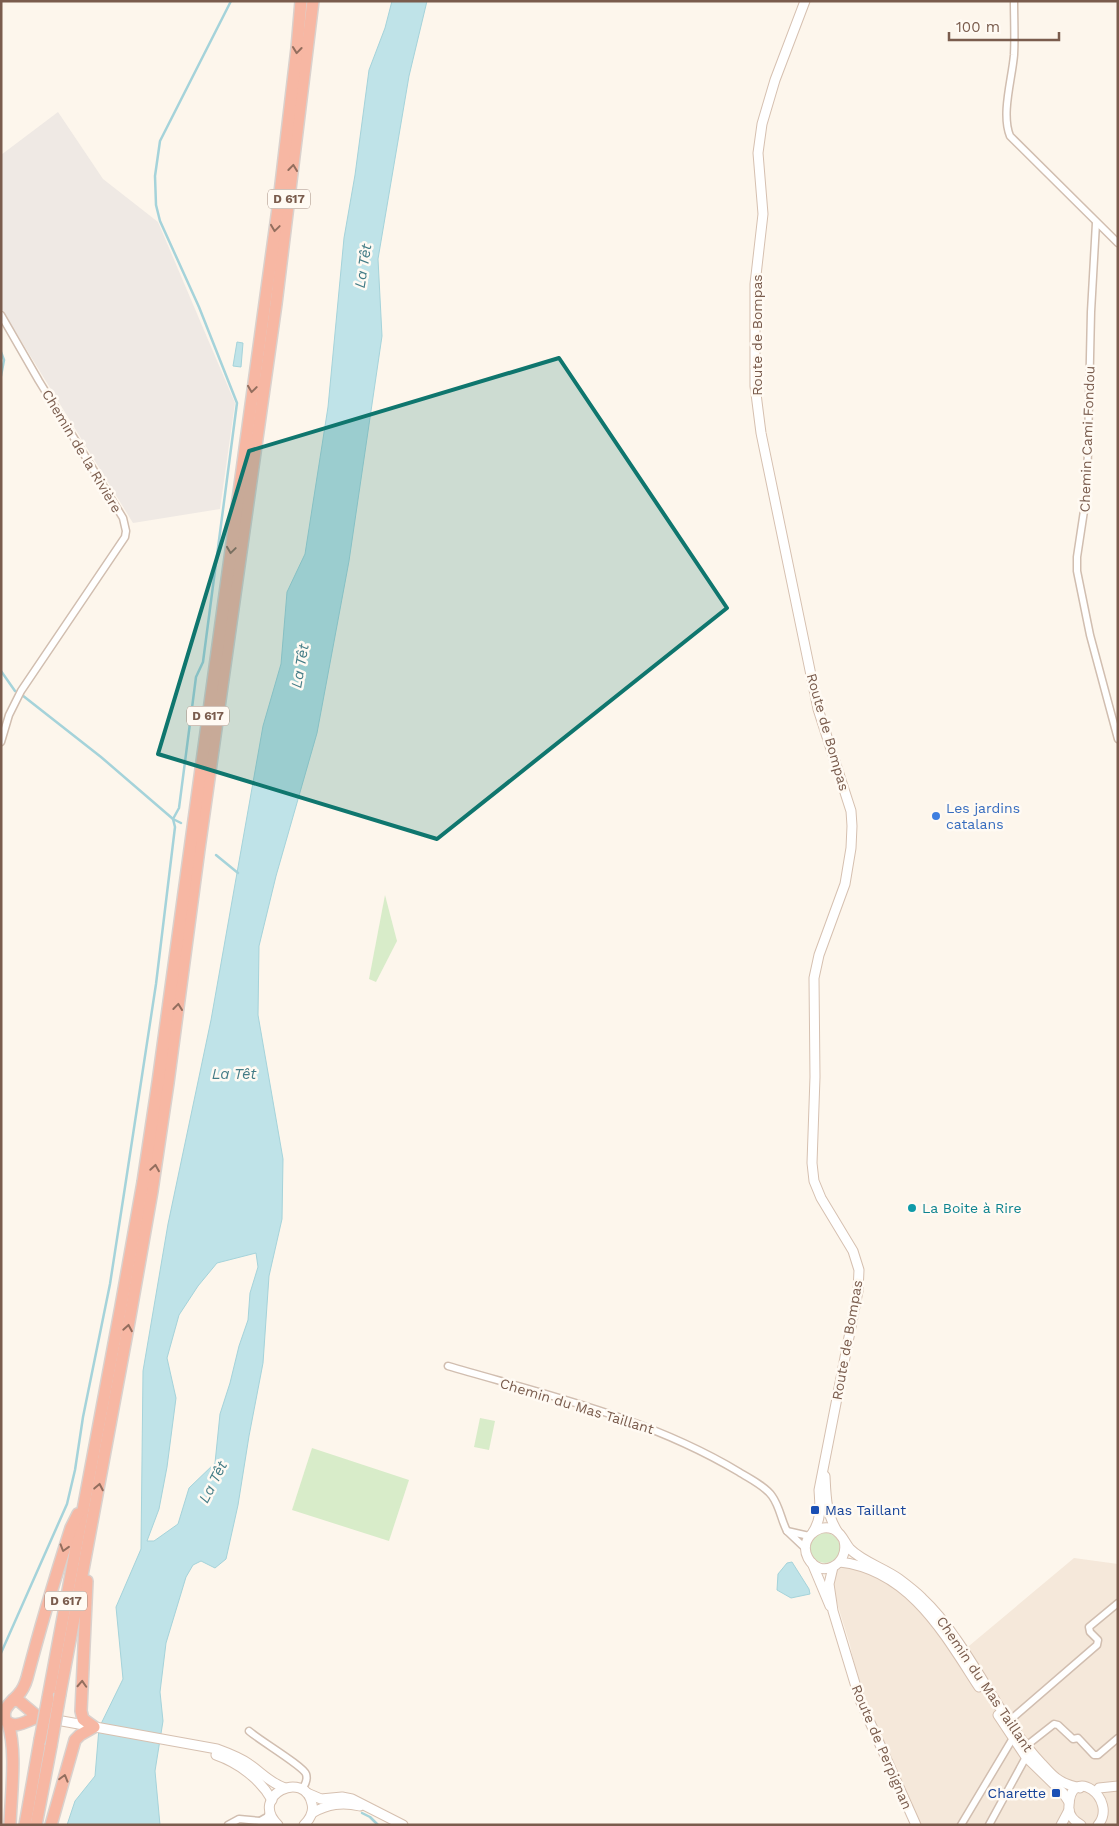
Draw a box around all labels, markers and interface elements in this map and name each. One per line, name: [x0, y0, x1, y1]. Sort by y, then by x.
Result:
scale bar: [949, 10, 1059, 42]
text: 100 m: [956, 18, 1000, 36]
one-way arrow: [292, 46, 303, 54]
one-way arrow: [287, 164, 298, 172]
road number: D 617: [268, 190, 310, 208]
one-way arrow: [270, 224, 280, 233]
water label: La Têt: [351, 242, 376, 289]
street label: Route de Bompas: [749, 274, 765, 396]
street label: Chemin Cami Fondou: [1076, 365, 1098, 513]
one-way arrow: [248, 385, 258, 394]
street label: Chemin de la Rivière: [39, 387, 125, 515]
one-way arrow: [226, 546, 236, 555]
water label: La Têt: [287, 642, 313, 690]
street label: Route de Bompas: [804, 671, 852, 793]
road number: D 617: [187, 706, 229, 726]
place label: Les jardins catalans: [946, 800, 1020, 832]
marker: Les jardins catalans: [930, 810, 942, 822]
one-way arrow: [172, 1002, 183, 1010]
water label: La Têt: [212, 1065, 257, 1083]
one-way arrow: [150, 1163, 160, 1172]
place label: La Boite à Rire: [922, 1200, 1022, 1216]
marker: La Boite à Rire: [906, 1202, 918, 1214]
street label: Route de Bompas: [829, 1279, 865, 1401]
one-way arrow: [122, 1323, 132, 1332]
street label: Chemin du Mas Taillant: [498, 1375, 656, 1437]
water label: La Têt: [195, 1457, 232, 1506]
one-way arrow: [93, 1483, 103, 1492]
place label: Mas Taillant: [825, 1502, 906, 1518]
marker: Mas Taillant: [809, 1504, 821, 1516]
one-way arrow: [60, 1544, 70, 1552]
road number: D 617: [45, 1592, 87, 1610]
street label: Chemin du Mas Taillant: [934, 1613, 1037, 1755]
one-way arrow: [77, 1680, 88, 1688]
street label: Route de Perpignan: [848, 1682, 916, 1812]
one-way arrow: [59, 1774, 69, 1782]
place label: Charette: [988, 1785, 1046, 1801]
marker: Charette: [1050, 1787, 1062, 1799]

